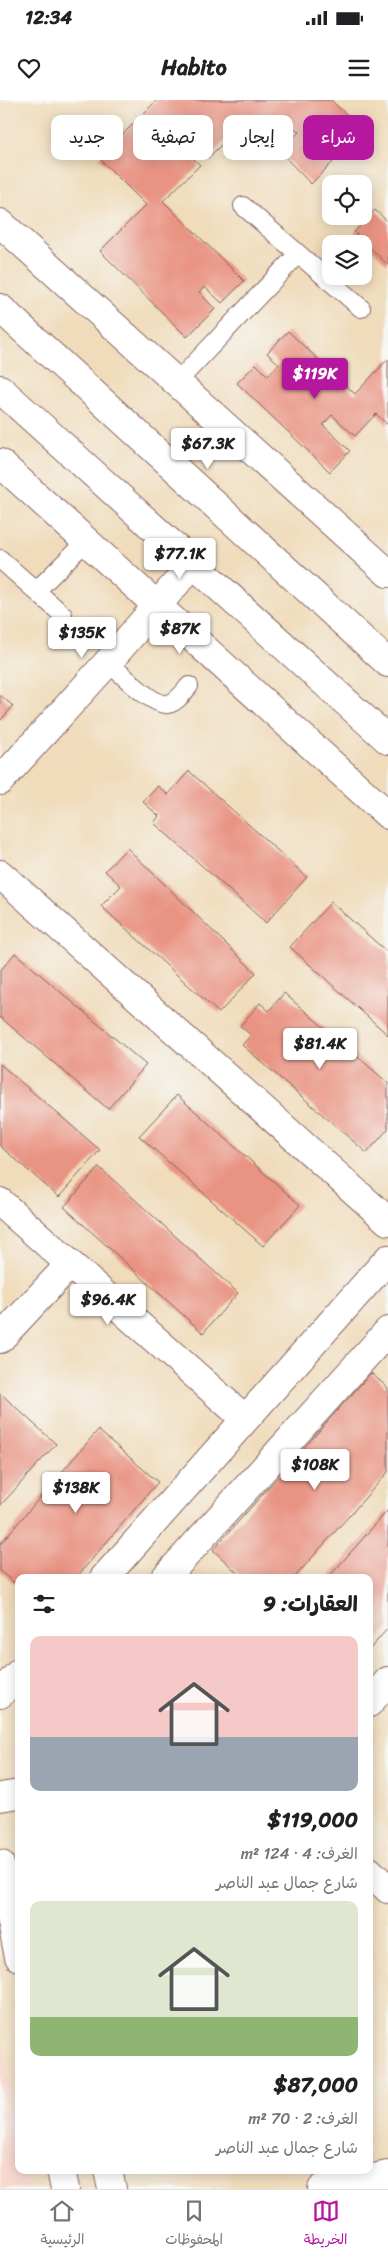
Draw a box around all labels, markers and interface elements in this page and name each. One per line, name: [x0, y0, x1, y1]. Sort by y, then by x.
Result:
text: 12:34: [25, 1, 72, 34]
text: Habito: [161, 48, 227, 87]
icon: heart: [15, 54, 43, 82]
icon: menu: [345, 54, 373, 82]
chip: جديد: [51, 115, 123, 160]
chip: تصفية: [133, 115, 213, 160]
chip: إيجار: [223, 115, 293, 160]
chip: شراء: [303, 115, 374, 160]
map controls: [322, 175, 372, 285]
button: locate: [322, 175, 372, 225]
button: layers: [322, 235, 372, 285]
pin: $119K: [280, 358, 350, 400]
text: $119K: [293, 359, 337, 388]
pin: $67.3K: [167, 428, 249, 470]
text: $67.3K: [182, 429, 234, 458]
pin: $77.1K: [139, 538, 221, 580]
text: $77.1K: [155, 539, 205, 568]
pin: $87K: [150, 612, 210, 655]
text: $87K: [160, 614, 200, 643]
pin: $135K: [47, 616, 117, 659]
text: $135K: [59, 618, 105, 647]
pin: $81.4K: [279, 1028, 361, 1070]
text: $81.4K: [294, 1029, 346, 1058]
pin: $96.4K: [67, 1284, 149, 1326]
text: $96.4K: [81, 1285, 135, 1314]
pin: $108K: [280, 1448, 350, 1491]
text: $108K: [291, 1450, 339, 1479]
pin: $138K: [41, 1472, 111, 1514]
text: $138K: [53, 1473, 99, 1502]
text: العقارات: 9: [263, 1585, 358, 1623]
icon: filters: [30, 1590, 58, 1618]
icon: home: [149, 1669, 239, 1759]
text: $119,000: [267, 1801, 358, 1839]
text: الغرف: 4 · 124 m²: [241, 1839, 358, 1868]
text: شارع جمال عبد الناصر: [216, 1868, 358, 1897]
icon: home: [149, 1934, 239, 2024]
text: $87,000: [274, 2066, 358, 2104]
text: الغرف: 2 · 70 m²: [248, 2104, 358, 2133]
text: شارع جمال عبد الناصر: [216, 2133, 358, 2162]
tab: الرئيسية: [40, 2197, 84, 2252]
tab: المحفوظات: [165, 2197, 223, 2252]
tab: الخريطة: [304, 2197, 348, 2252]

